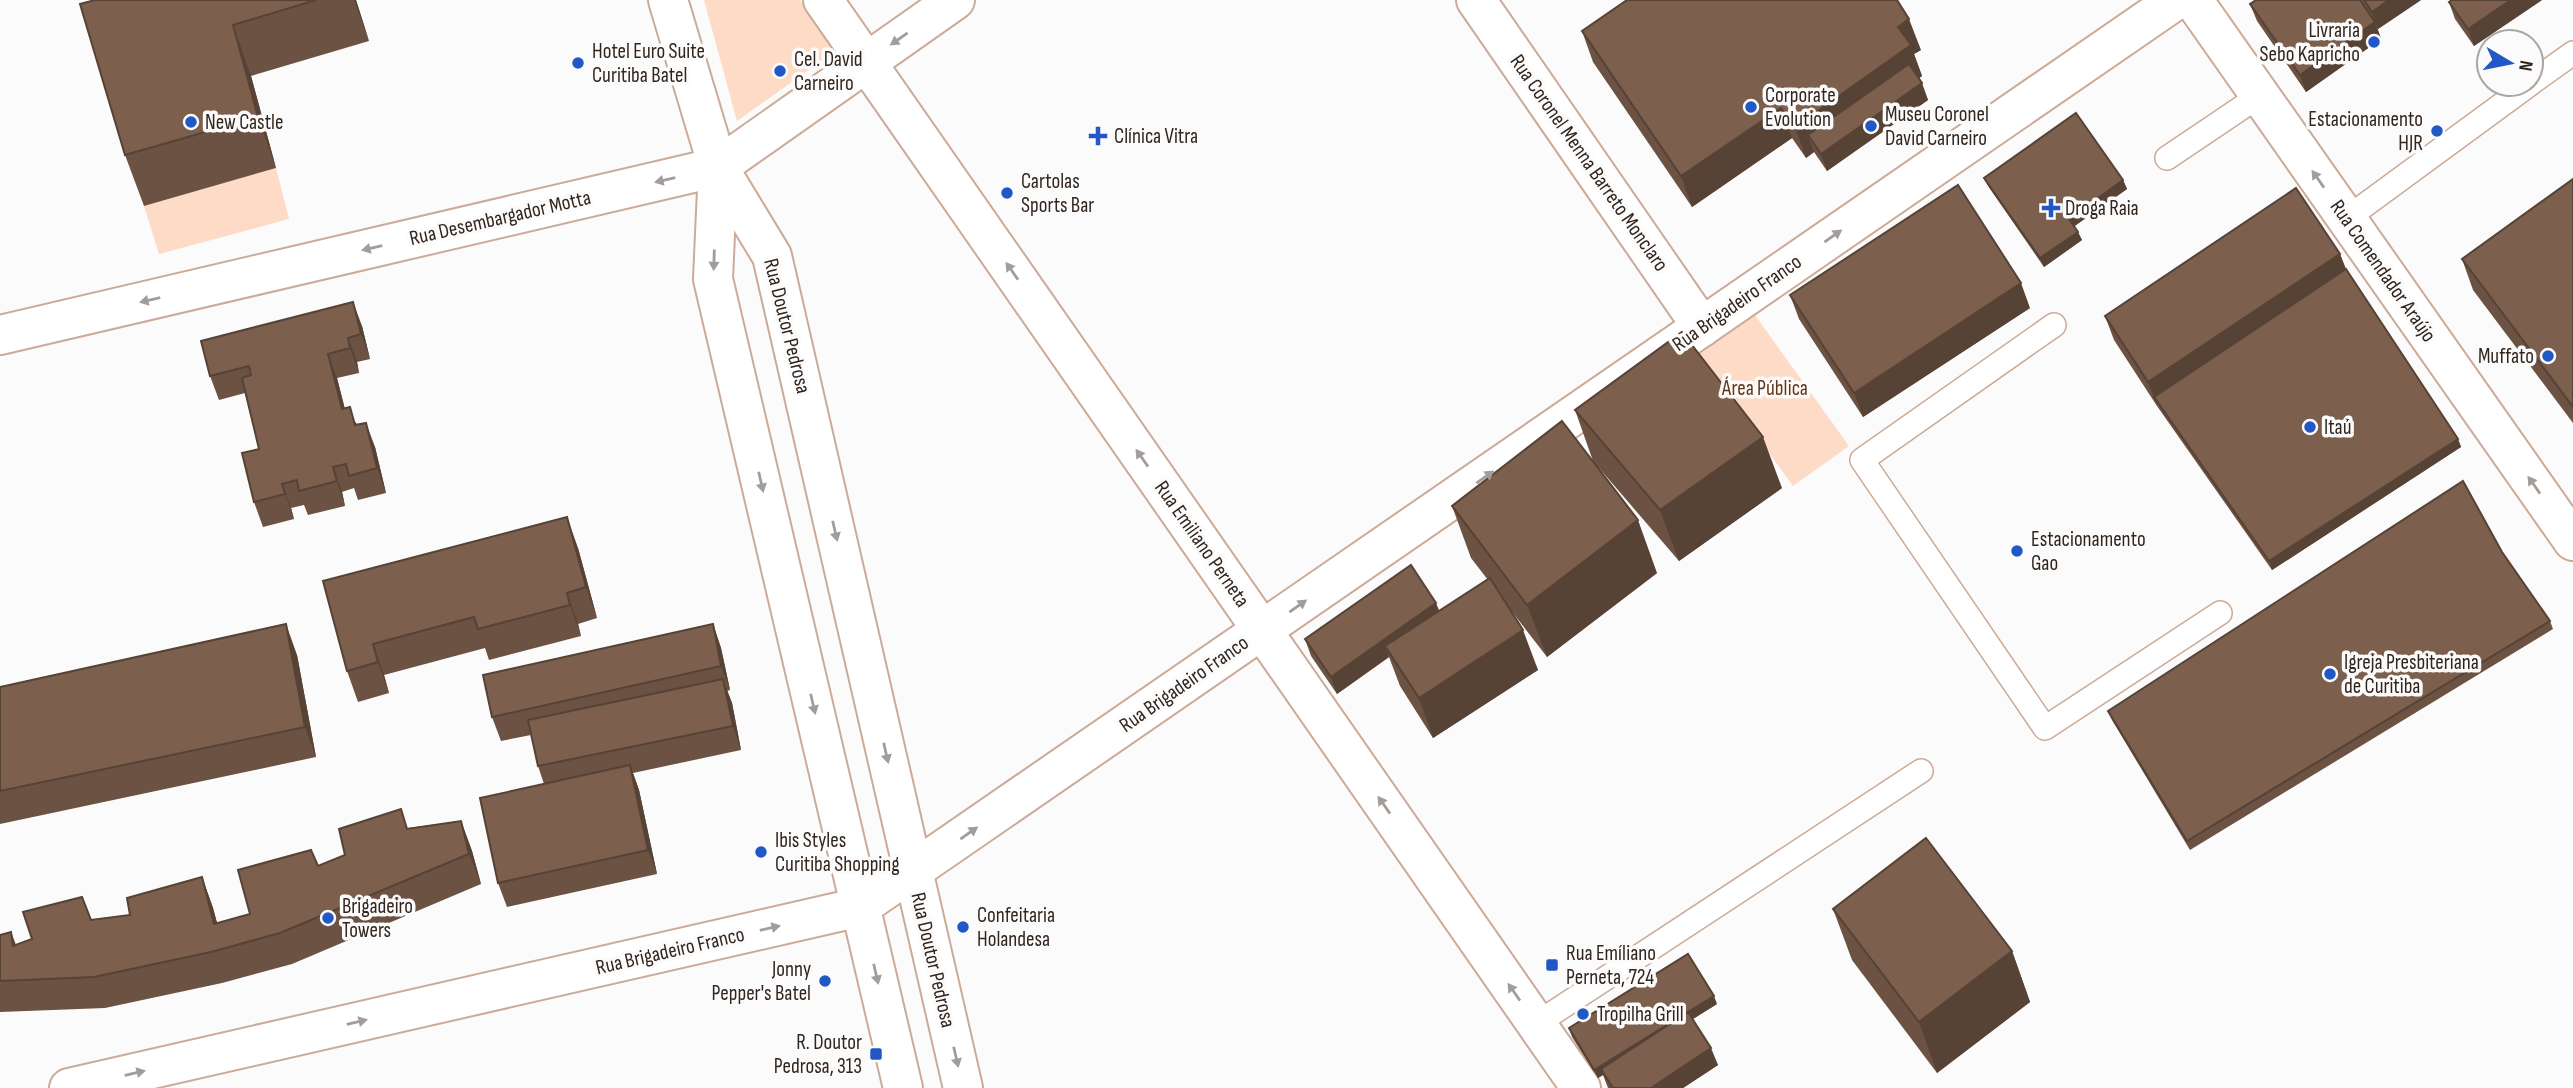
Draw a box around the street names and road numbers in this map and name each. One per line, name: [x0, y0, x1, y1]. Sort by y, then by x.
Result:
street label: Rua Coronel Menna Barreto Monclaro: [1505, 50, 1673, 276]
street label: Rua Desembargador Motta: [407, 185, 593, 251]
street label: Rua Comendador Araújo: [2325, 195, 2441, 347]
street label: Rua Brigadeiro Franco: [1668, 249, 1806, 357]
street label: Rua Doutor Pedrosa: [758, 256, 816, 396]
street label: Rua Emiliano Perneta: [1149, 476, 1255, 612]
street label: Rua Brigadeiro Franco: [1115, 630, 1253, 738]
street label: Rua Doutor Pedrosa: [905, 890, 961, 1030]
street label: Rua Brigadeiro Franco: [593, 922, 747, 980]

